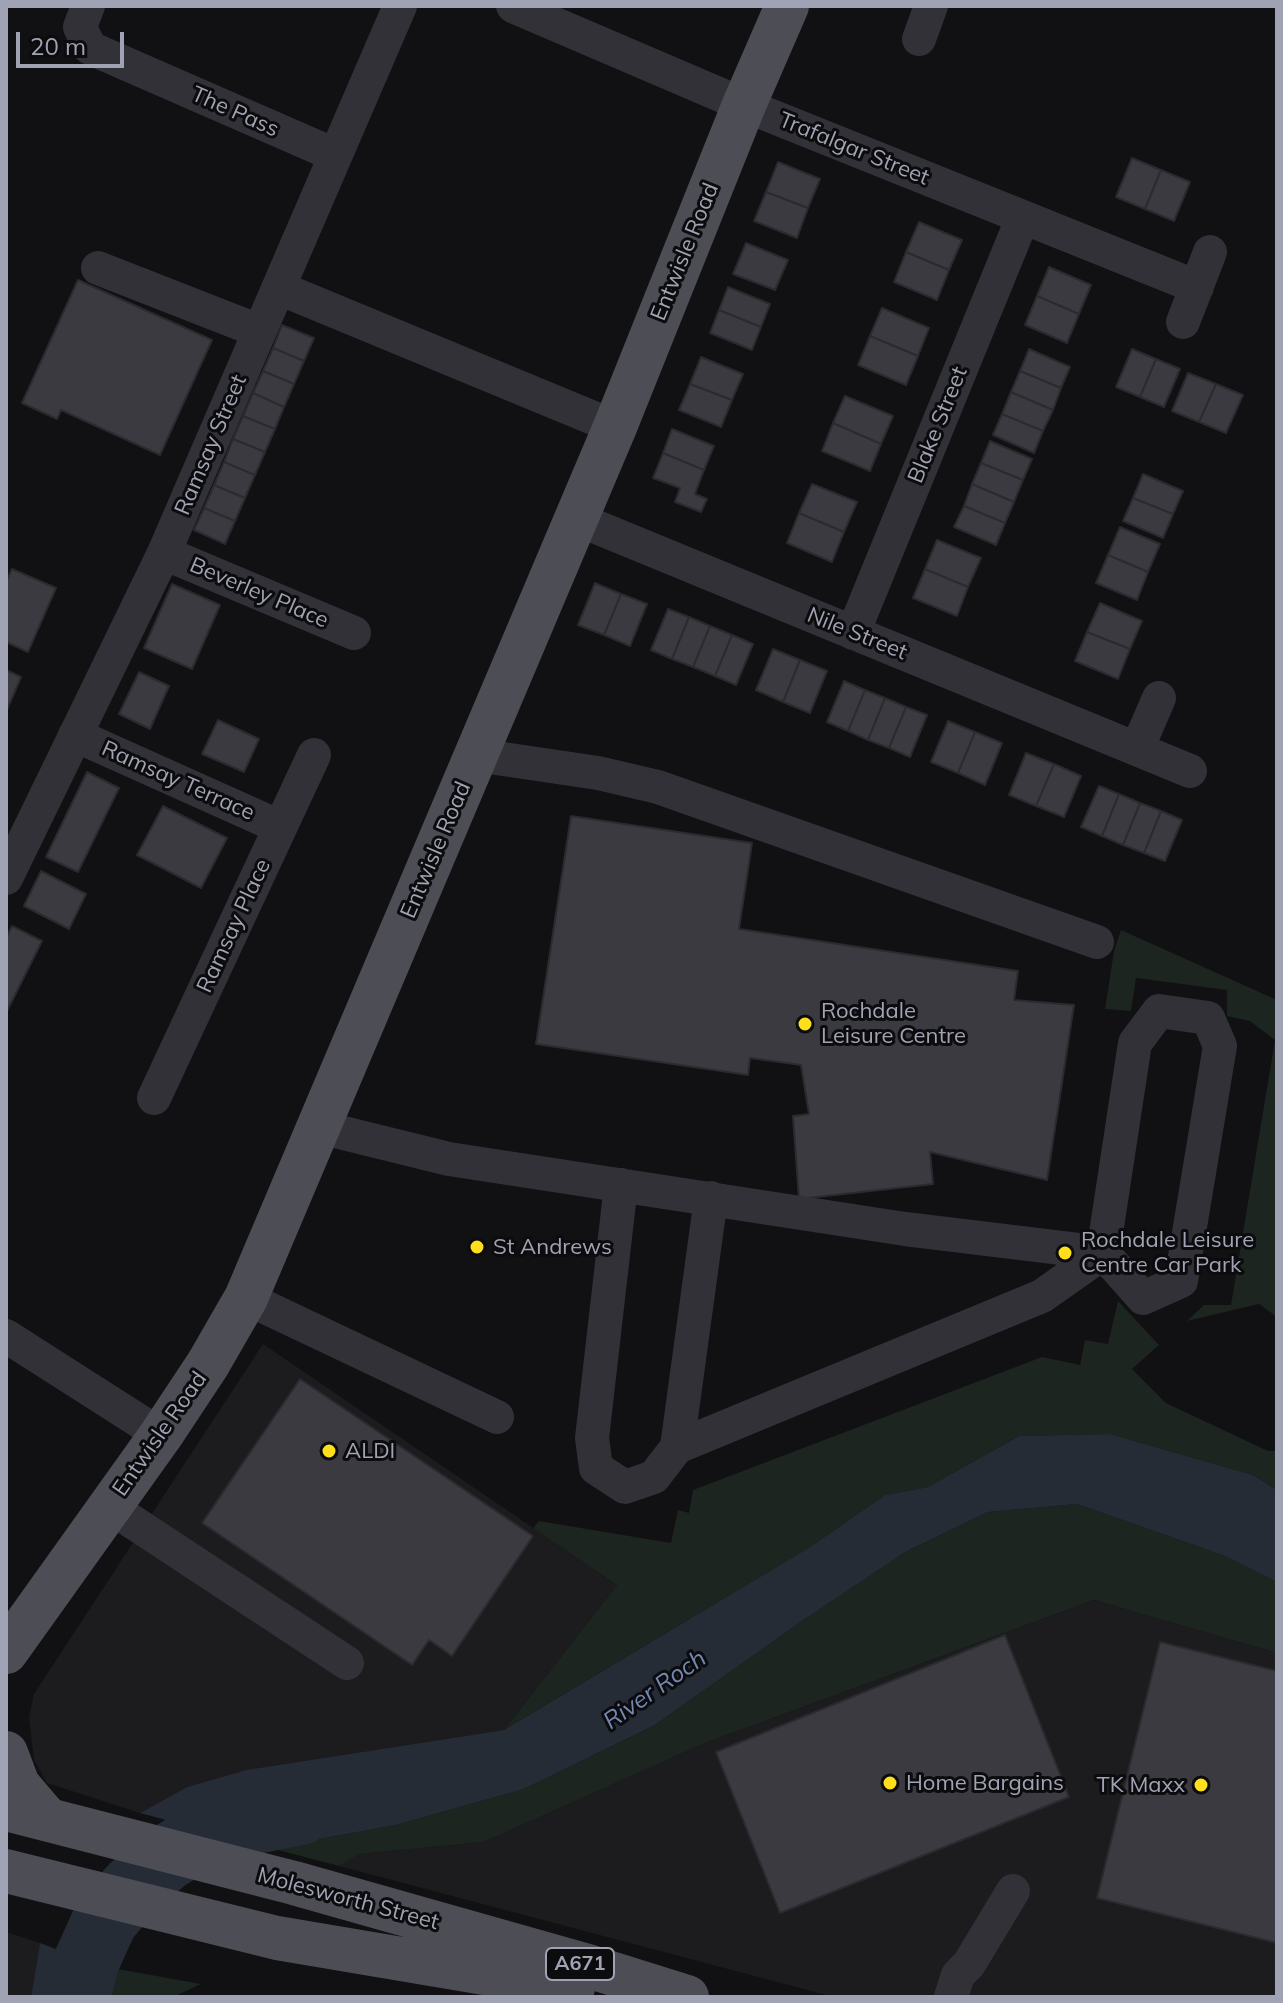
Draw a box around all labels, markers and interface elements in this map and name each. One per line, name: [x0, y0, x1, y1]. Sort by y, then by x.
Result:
scale bar: [20, 16, 128, 66]
text: 20 m: [30, 31, 86, 61]
street label: The Pass: [187, 81, 283, 143]
street label: Trafalgar Street: [775, 107, 933, 191]
street label: Entwisle Road: [645, 179, 725, 325]
street label: Blake Street: [903, 363, 973, 487]
street label: Ramsay Street: [170, 371, 252, 519]
street label: Beverley Place: [186, 552, 332, 634]
street label: Nile Street: [803, 602, 911, 666]
street label: Ramsay Terrace: [98, 736, 258, 826]
street label: Entwisle Road: [395, 778, 477, 922]
street label: Ramsay Place: [191, 855, 277, 997]
place label: Rochdale Leisure Centre: [821, 998, 966, 1050]
marker: Rochdale Leisure Centre: [796, 1015, 814, 1033]
place label: Rochdale Leisure Centre Car Park: [1081, 1227, 1254, 1278]
place label: St Andrews: [493, 1234, 612, 1260]
marker: St Andrews: [468, 1238, 486, 1256]
marker: Rochdale Leisure Centre Car Park: [1056, 1244, 1074, 1262]
street label: Entwisle Road: [107, 1367, 213, 1501]
place label: ALDI: [345, 1438, 395, 1464]
marker: ALDI: [320, 1442, 338, 1460]
water label: River Roch: [598, 1644, 712, 1736]
place label: Home Bargains: [906, 1770, 1064, 1796]
place label: TK Maxx: [1096, 1772, 1185, 1798]
marker: Home Bargains: [881, 1774, 899, 1792]
marker: TK Maxx: [1192, 1776, 1210, 1794]
street label: Molesworth Street: [254, 1862, 442, 1936]
road number: A671: [546, 1948, 614, 1980]

